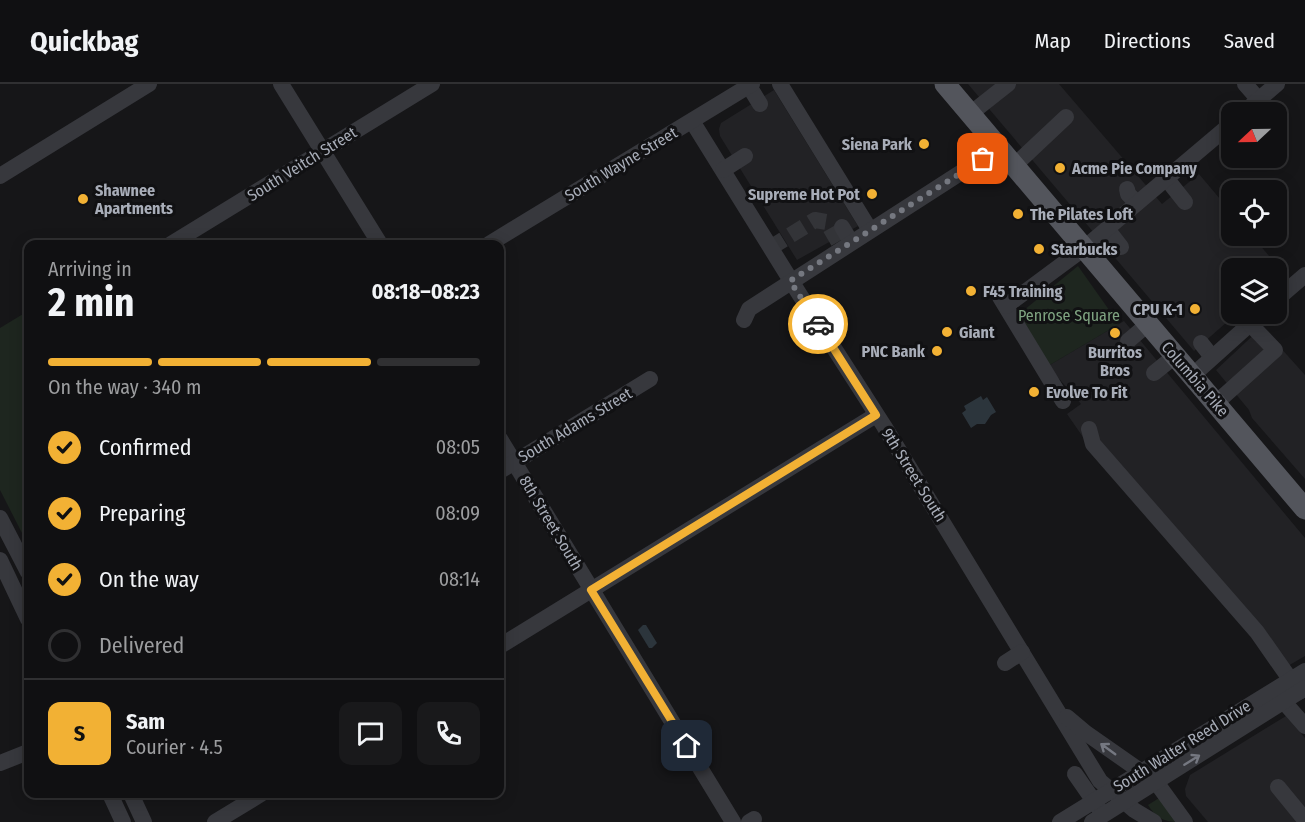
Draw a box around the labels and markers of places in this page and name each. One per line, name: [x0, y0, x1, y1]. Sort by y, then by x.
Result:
pin: [957, 133, 1008, 184]
place label: Siena Park: [842, 135, 913, 154]
marker: Siena Park: [917, 137, 931, 151]
place label: Acme Pie Company: [1071, 159, 1197, 178]
marker: Acme Pie Company: [1053, 161, 1067, 175]
place label: Shawnee Apartments: [94, 181, 173, 218]
place label: Supreme Hot Pot: [748, 185, 860, 204]
marker: Supreme Hot Pot: [865, 187, 879, 201]
marker: Shawnee Apartments: [76, 192, 90, 206]
place label: The Pilates Loft: [1030, 205, 1133, 224]
marker: The Pilates Loft: [1011, 207, 1025, 221]
place label: Starbucks: [1051, 240, 1118, 259]
marker: Starbucks: [1032, 242, 1046, 256]
place label: F45 Training: [983, 282, 1063, 301]
marker: F45 Training: [964, 284, 978, 298]
place label: CPU K-1: [1133, 300, 1183, 319]
marker: CPU K-1: [1188, 302, 1202, 316]
place label: Giant: [959, 323, 995, 342]
marker: Giant: [940, 325, 954, 339]
marker: Burritos Bros: [1108, 326, 1122, 340]
place label: PNC Bank: [862, 342, 926, 361]
place label: Burritos Bros: [1088, 343, 1142, 380]
marker: PNC Bank: [930, 344, 944, 358]
place label: Evolve To Fit: [1046, 383, 1128, 402]
marker: Evolve To Fit: [1027, 385, 1041, 399]
pin: [661, 720, 712, 771]

